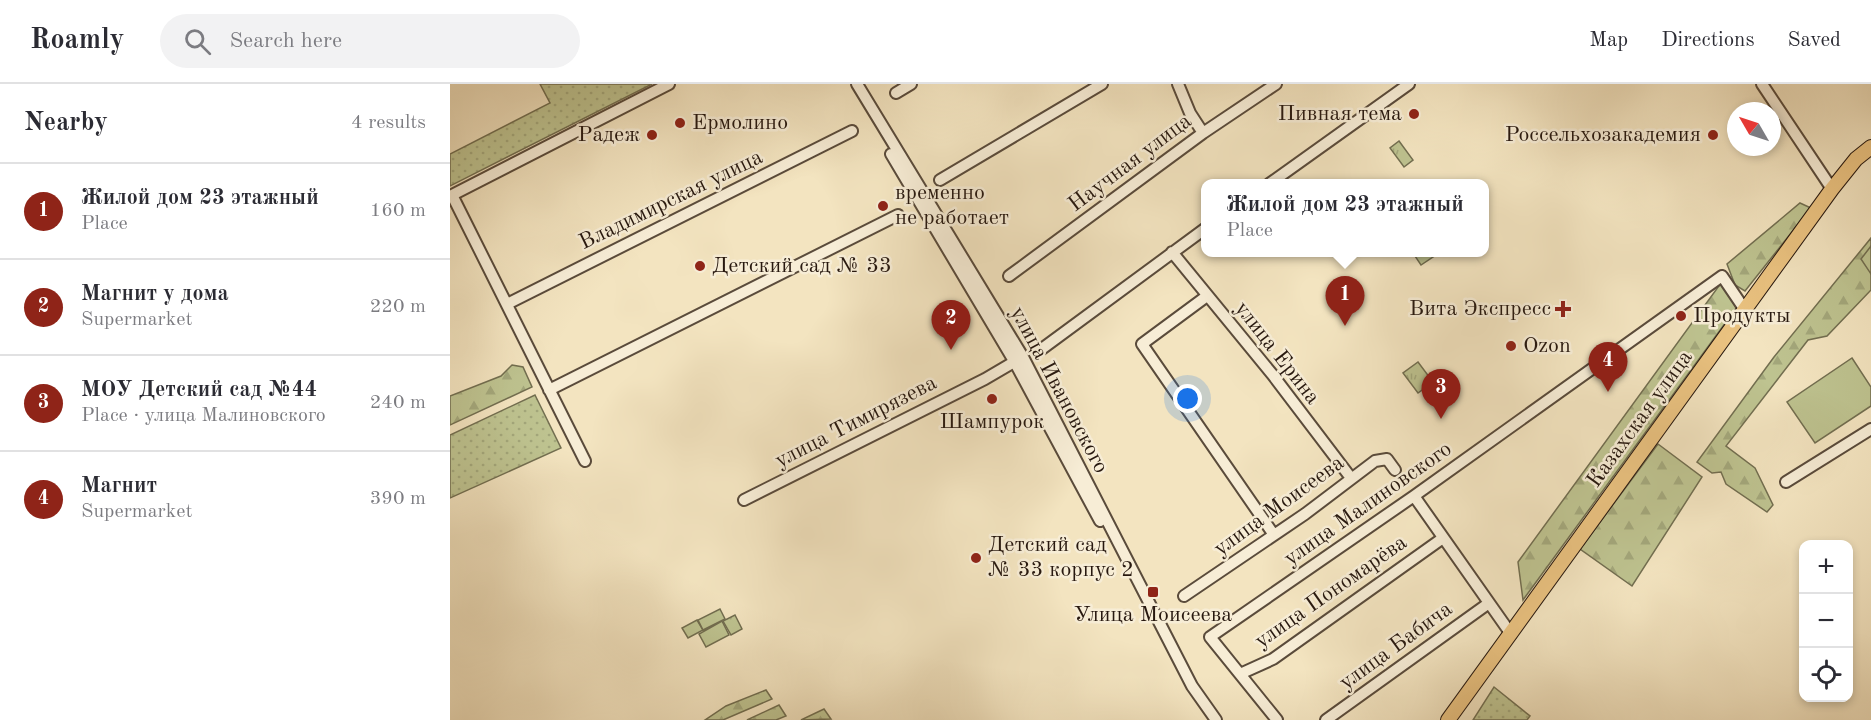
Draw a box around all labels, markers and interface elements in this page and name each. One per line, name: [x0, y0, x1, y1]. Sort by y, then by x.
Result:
search box: [160, 14, 580, 68]
icon: search: [181, 25, 214, 58]
text: Roamly: [30, 27, 124, 55]
text: Search here: [229, 30, 342, 52]
text: Map: [1589, 30, 1628, 51]
text: Directions: [1661, 30, 1755, 51]
text: Saved: [1788, 30, 1841, 51]
north arrow: [1727, 102, 1781, 156]
place label: Пивная тема: [1278, 103, 1402, 125]
marker: Пивная тема: [1407, 107, 1421, 121]
text: Nearby: [24, 110, 108, 136]
street label: Научная улица: [1064, 110, 1196, 216]
place label: Ермолино: [692, 112, 788, 134]
text: 4 results: [351, 113, 426, 133]
marker: Ермолино: [673, 116, 687, 130]
place label: Радеж: [577, 124, 640, 146]
place label: Россельхозакадемия: [1505, 124, 1701, 146]
marker: Радеж: [645, 128, 659, 142]
marker: Россельхозакадемия: [1706, 128, 1720, 142]
street label: Владимирская улица: [576, 146, 766, 254]
popup: [1201, 179, 1489, 257]
place label: временно не работает: [895, 182, 1009, 229]
text: Жилой дом 23 этажный: [81, 187, 319, 209]
text: Жилой дом 23 этажный: [1226, 194, 1464, 216]
marker: временно не работает: [876, 199, 890, 213]
text: 1: [38, 201, 49, 221]
text: 160 m: [370, 201, 426, 221]
text: Place: [81, 214, 128, 234]
text: Place: [1226, 221, 1273, 241]
place label: Детский сад № 33: [712, 255, 892, 277]
marker: Детский сад № 33: [693, 259, 707, 273]
pin: 1: [1326, 276, 1364, 326]
text: Магнит у дома: [81, 283, 229, 305]
text: 2: [38, 297, 49, 317]
text: 220 m: [370, 297, 426, 317]
street label: улица Ерина: [1230, 297, 1324, 409]
place label: Вита Экспресс: [1409, 298, 1551, 320]
pin: 2: [932, 300, 970, 350]
marker: Вита Экспресс: [1556, 302, 1570, 316]
street label: улица Ивановского: [1006, 303, 1112, 477]
place label: Продукты: [1693, 305, 1790, 327]
marker: Продукты: [1674, 309, 1688, 323]
text: Supermarket: [81, 310, 192, 330]
place label: Ozon: [1523, 335, 1571, 357]
marker: Ozon: [1504, 339, 1518, 353]
pin: 4: [1588, 342, 1628, 392]
street label: Казахская улица: [1583, 346, 1697, 492]
pin: 3: [1422, 370, 1460, 419]
street label: улица Тимирязева: [772, 372, 941, 472]
text: МОУ Детский сад №44: [81, 379, 317, 401]
your location: [1173, 384, 1202, 413]
marker: Шампурок: [985, 392, 999, 406]
text: 3: [38, 393, 49, 413]
text: 240 m: [370, 393, 426, 413]
text: Place · улица Малиновского: [81, 406, 326, 426]
place label: Шампурок: [940, 411, 1044, 433]
street label: улица Малиновского: [1280, 438, 1456, 570]
street label: улица Моисеева: [1210, 452, 1348, 560]
text: Магнит: [81, 475, 157, 497]
text: 4: [38, 489, 49, 509]
text: 390 m: [370, 489, 426, 509]
text: Supermarket: [81, 502, 192, 522]
street label: улица Пономарёва: [1251, 531, 1411, 653]
place label: Детский сад № 33 корпус 2: [988, 534, 1134, 581]
map controls: [1799, 540, 1853, 702]
button: +: [1799, 540, 1853, 594]
marker: Детский сад № 33 корпус 2: [969, 551, 983, 565]
marker: Улица Моисеева: [1146, 585, 1160, 599]
button: −: [1799, 594, 1853, 648]
street label: улица Бабича: [1336, 598, 1457, 694]
place label: Улица Моисеева: [1074, 604, 1232, 626]
button: locate: [1799, 648, 1853, 702]

